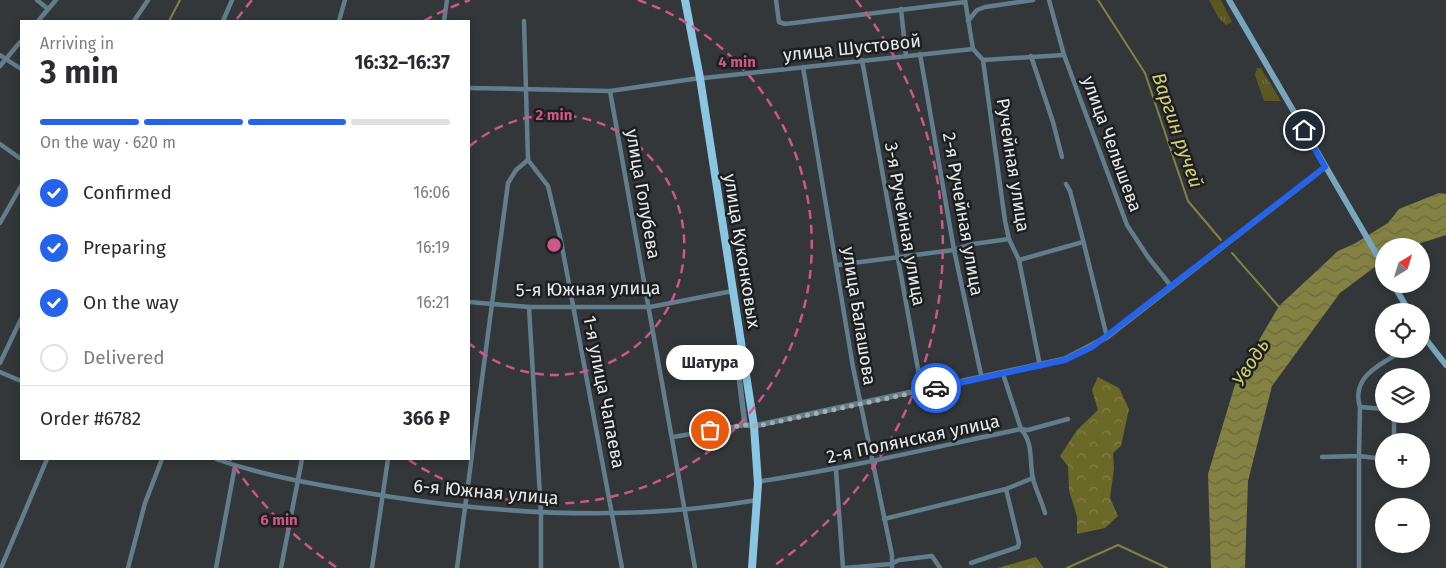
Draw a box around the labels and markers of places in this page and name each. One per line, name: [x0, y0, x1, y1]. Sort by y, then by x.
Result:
pin: [1283, 109, 1325, 151]
centre of rings: [545, 236, 563, 254]
callout: Шатура: [666, 345, 754, 380]
pin: [689, 409, 731, 451]

